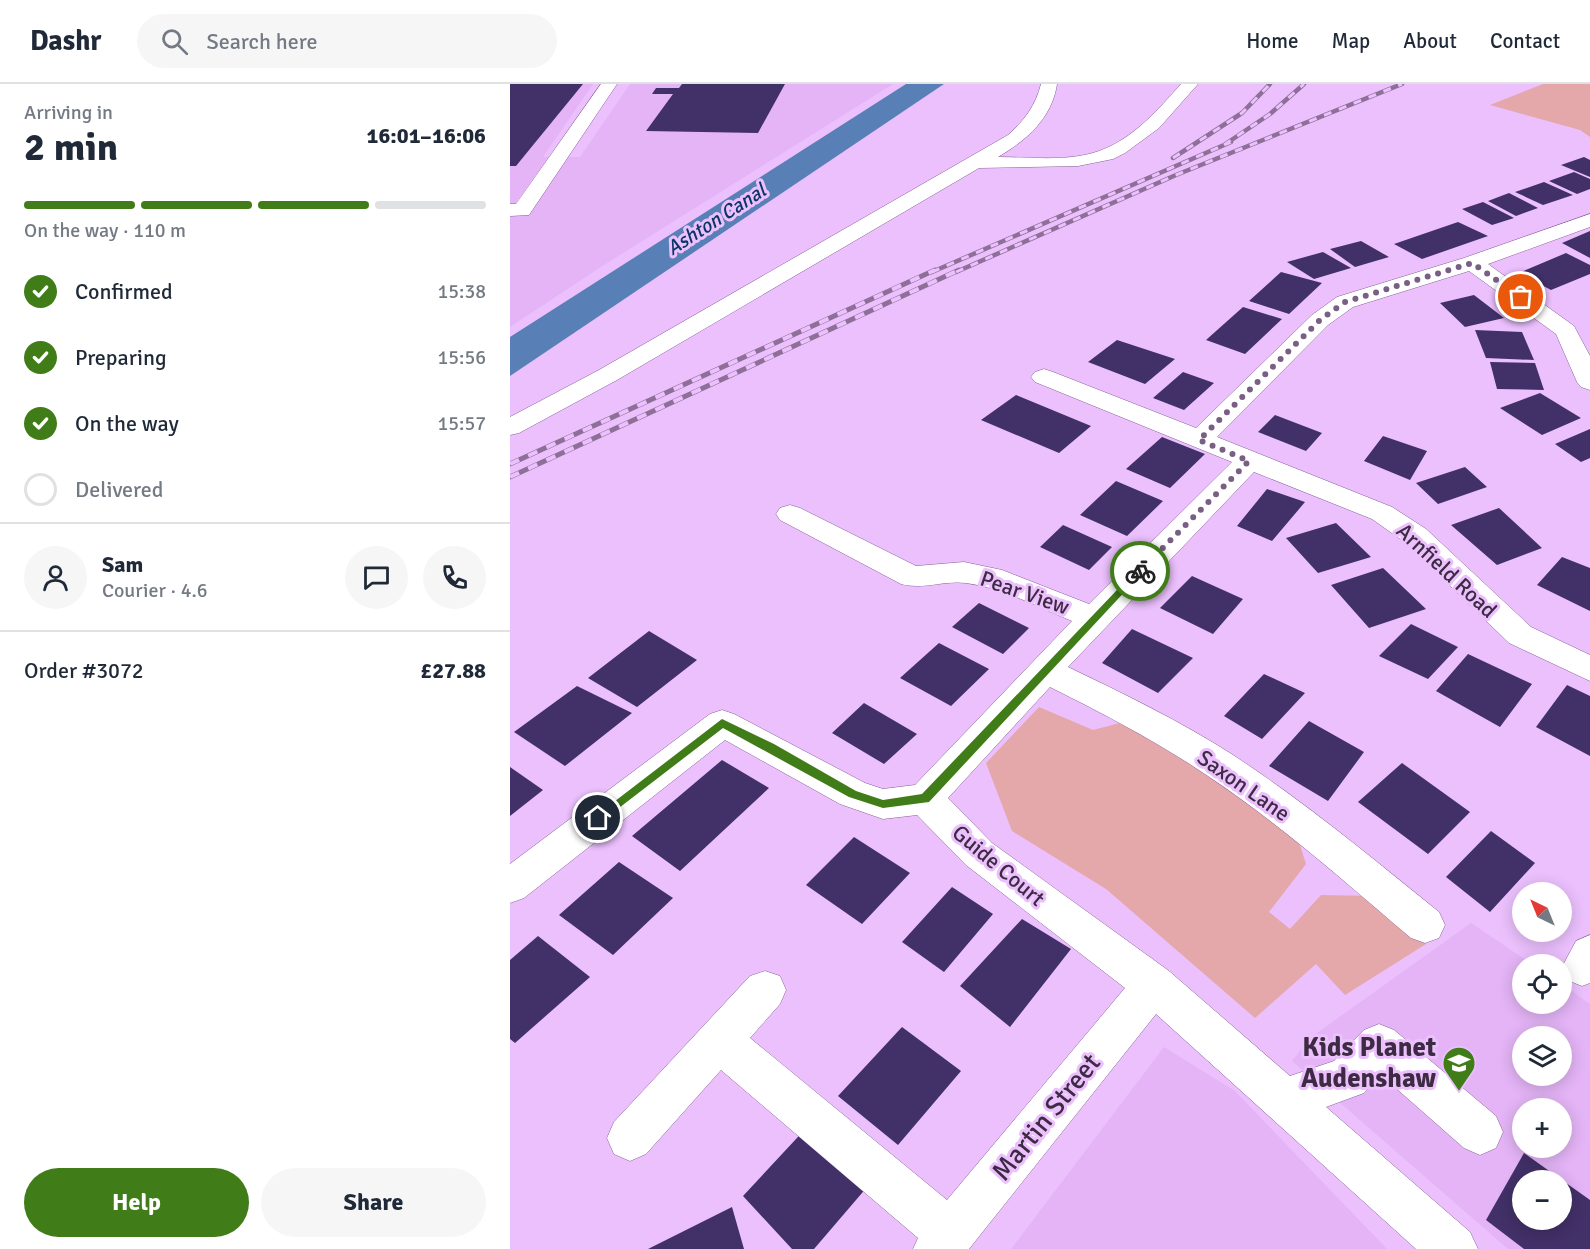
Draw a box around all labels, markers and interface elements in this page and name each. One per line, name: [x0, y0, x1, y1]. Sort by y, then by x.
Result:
search box: [137, 14, 557, 68]
text: Dashr: [30, 24, 101, 58]
icon: search: [158, 25, 191, 58]
text: Search here: [206, 28, 317, 55]
text: Home: [1246, 28, 1299, 54]
text: Map: [1332, 28, 1370, 54]
text: About: [1403, 28, 1457, 54]
text: Contact: [1490, 28, 1560, 54]
text: Arriving in: [24, 100, 113, 125]
text: 16:01–16:06: [367, 122, 486, 149]
text: 2 min: [24, 123, 118, 171]
water label: Ashton Canal: [662, 177, 772, 261]
text: On the way · 110 m: [24, 218, 186, 243]
pin: [1495, 271, 1546, 322]
icon: check: [24, 275, 57, 308]
text: Confirmed: [75, 278, 173, 305]
text: 15:38: [437, 279, 486, 304]
icon: bag: [1504, 280, 1537, 313]
icon: check: [24, 341, 57, 374]
text: Preparing: [75, 344, 167, 371]
text: 15:56: [437, 345, 486, 370]
icon: check: [24, 407, 57, 440]
text: On the way: [75, 410, 179, 437]
text: 15:57: [437, 411, 486, 436]
text: Delivered: [75, 476, 163, 503]
street label: Arnfield Road: [1391, 517, 1502, 624]
courier: [1110, 541, 1170, 601]
button: person: [24, 546, 87, 609]
button: chat: [345, 546, 408, 609]
button: phone: [423, 546, 486, 609]
text: Sam: [102, 551, 143, 578]
icon: bike: [1124, 555, 1157, 588]
street label: Pear View: [977, 565, 1073, 620]
text: Courier · 4.6: [102, 578, 208, 603]
text: Order #3072: [24, 657, 144, 684]
text: £27.88: [420, 657, 486, 684]
street label: Saxon Lane: [1192, 744, 1295, 827]
pin: [572, 792, 623, 843]
icon: home: [581, 801, 614, 834]
street label: Guide Court: [947, 819, 1051, 912]
north arrow: [1512, 882, 1572, 942]
map controls: [1512, 882, 1572, 1230]
button: locate: [1512, 954, 1572, 1014]
button: layers: [1512, 1026, 1572, 1086]
place label: Kids Planet Audenshaw: [1301, 1031, 1437, 1095]
school or university icon: Kids Planet Audenshaw: [1441, 1045, 1477, 1092]
street label: Martin Street: [985, 1047, 1108, 1188]
button: +: [1512, 1098, 1572, 1158]
button: Help: [24, 1168, 249, 1237]
button: Share: [261, 1168, 486, 1237]
button: −: [1512, 1170, 1572, 1230]

